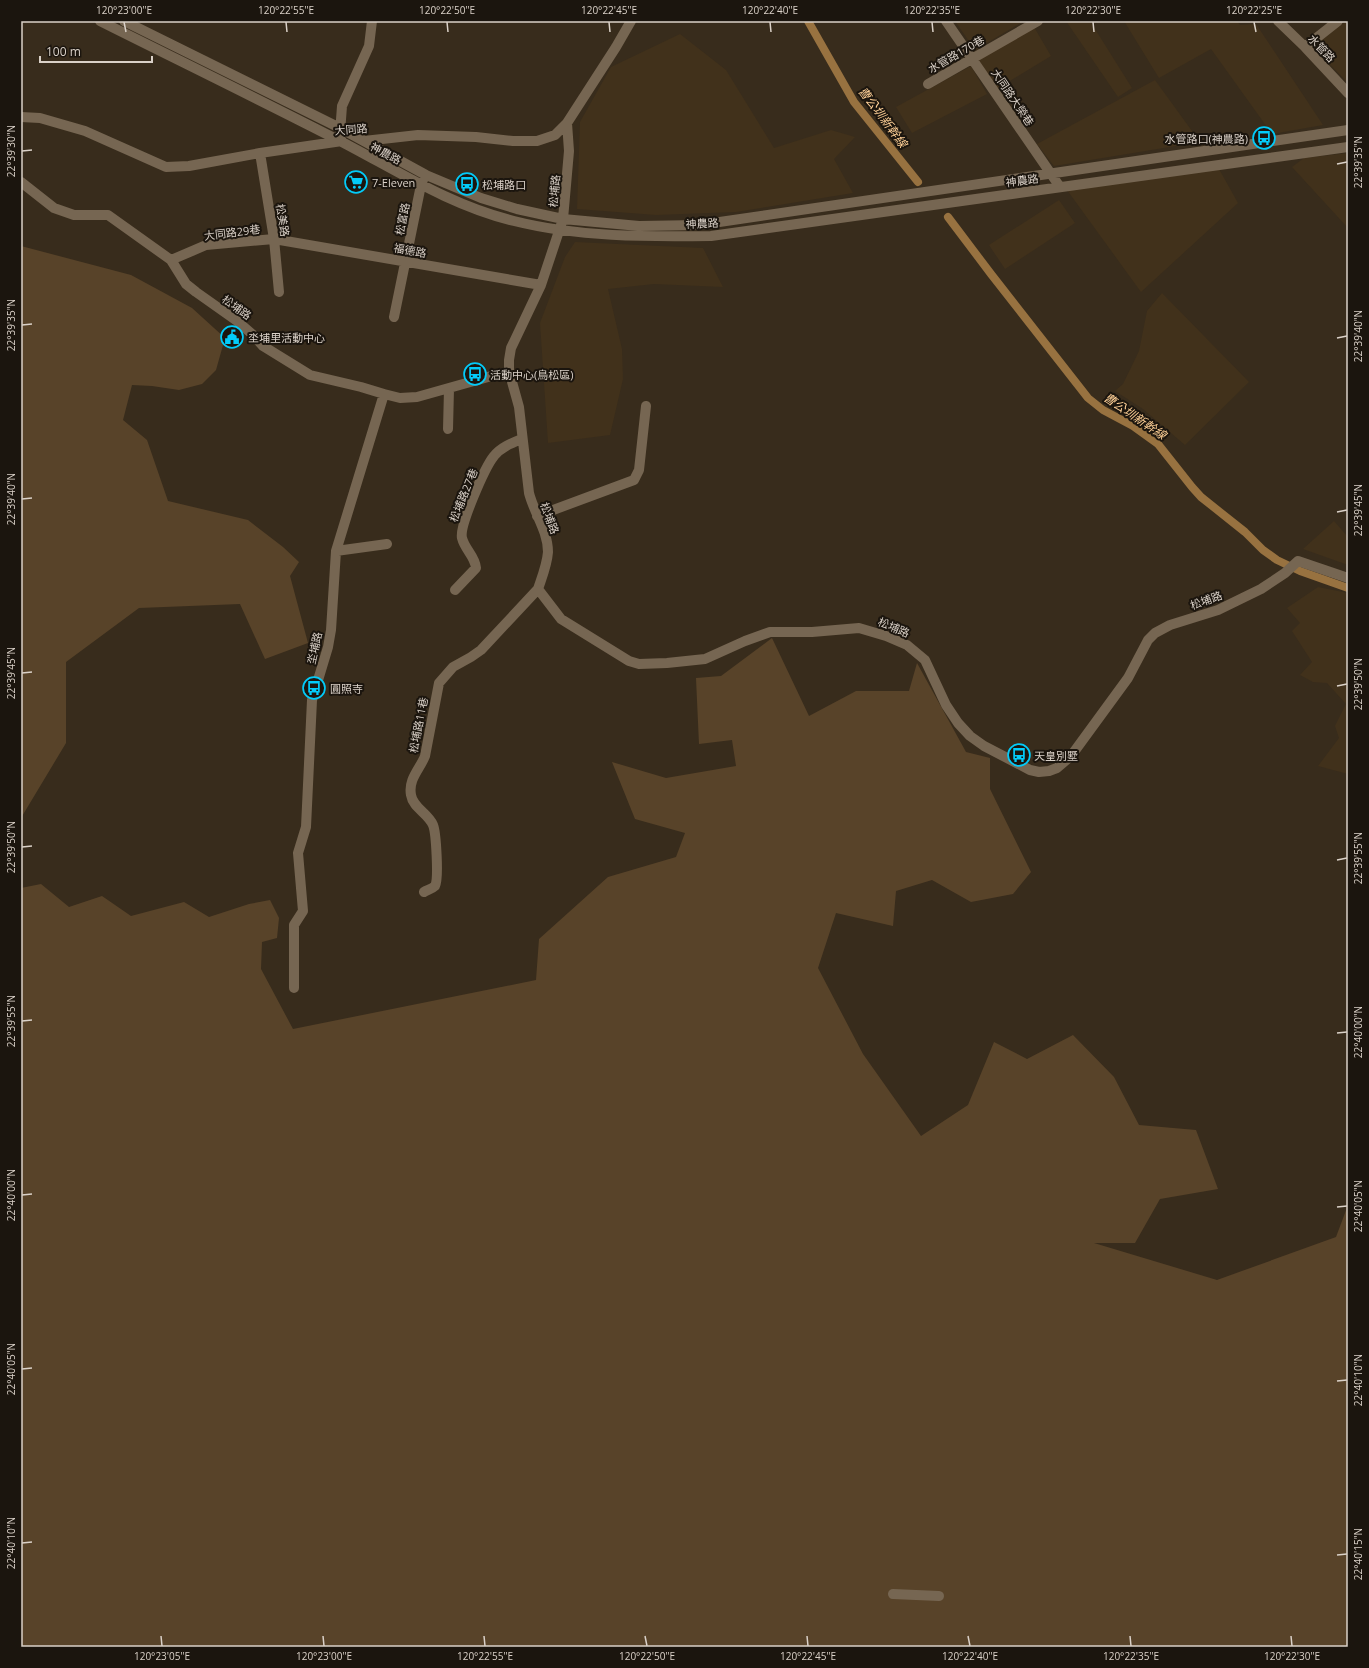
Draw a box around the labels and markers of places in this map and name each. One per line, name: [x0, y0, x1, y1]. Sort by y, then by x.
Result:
bus stop icon: 水管路口(神農路): [1251, 125, 1277, 151]
place label: 水管路口(神農路): [1165, 131, 1248, 146]
supermarket icon: 7-Eleven: [343, 169, 369, 195]
bus stop icon: 松埔路口: [454, 171, 480, 197]
place label: 7-Eleven: [372, 175, 415, 190]
place label: 松埔路口: [482, 177, 526, 192]
public building icon: 坔埔里活動中心: [219, 324, 245, 350]
place label: 坔埔里活動中心: [248, 330, 325, 345]
bus stop icon: 活動中心(鳥松區): [462, 361, 488, 387]
place label: 活動中心(鳥松區): [490, 367, 574, 382]
bus stop icon: 圓照寺: [301, 675, 327, 701]
place label: 圓照寺: [330, 681, 363, 696]
bus stop icon: 天皇別墅: [1006, 742, 1032, 768]
place label: 天皇別墅: [1034, 748, 1078, 763]

